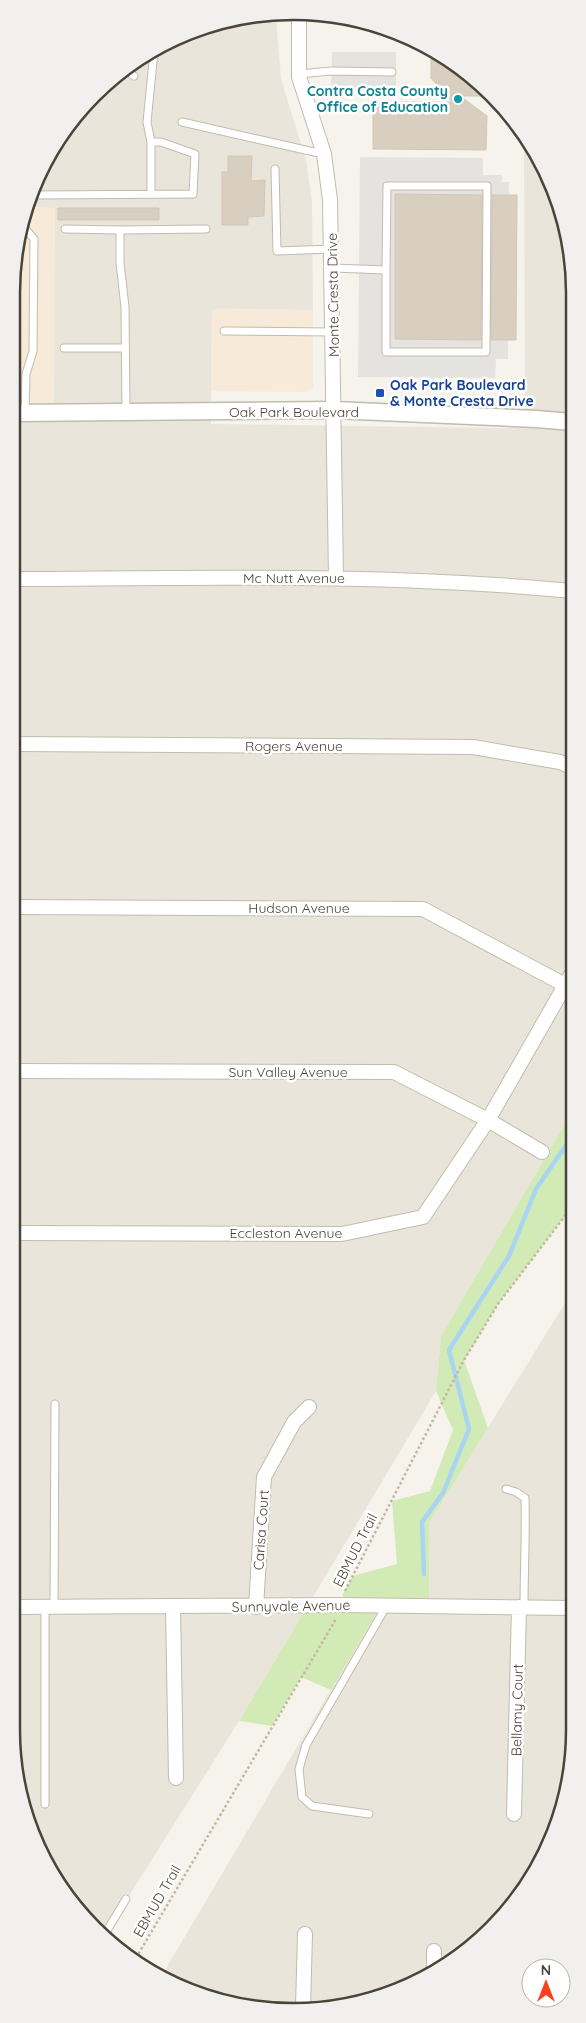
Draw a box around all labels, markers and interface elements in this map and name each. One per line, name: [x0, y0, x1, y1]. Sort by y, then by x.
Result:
place label: Contra Costa County Office of Education: [307, 82, 448, 116]
marker: Contra Costa County Office of Education: [452, 93, 464, 105]
street label: Monte Cresta Drive: [323, 233, 343, 357]
place label: Oak Park Boulevard & Monte Cresta Drive: [390, 376, 534, 410]
marker: Oak Park Boulevard & Monte Cresta Drive: [374, 387, 386, 399]
street label: Oak Park Boulevard: [229, 403, 359, 421]
street label: Mc Nutt Avenue: [243, 569, 345, 587]
street label: Rogers Avenue: [245, 737, 343, 755]
street label: Hudson Avenue: [248, 899, 350, 917]
street label: Sun Valley Avenue: [228, 1063, 348, 1081]
street label: Eccleston Avenue: [230, 1224, 343, 1242]
street label: Carisa Court: [249, 1489, 273, 1571]
street label: EBMUD Trail: [329, 1510, 381, 1590]
street label: Sunnyvale Avenue: [232, 1596, 350, 1616]
street label: Bellamy Court: [507, 1664, 527, 1756]
street label: EBMUD Trail: [129, 1862, 185, 1940]
north arrow: [521, 1958, 571, 2008]
text: N: [541, 1961, 551, 1979]

